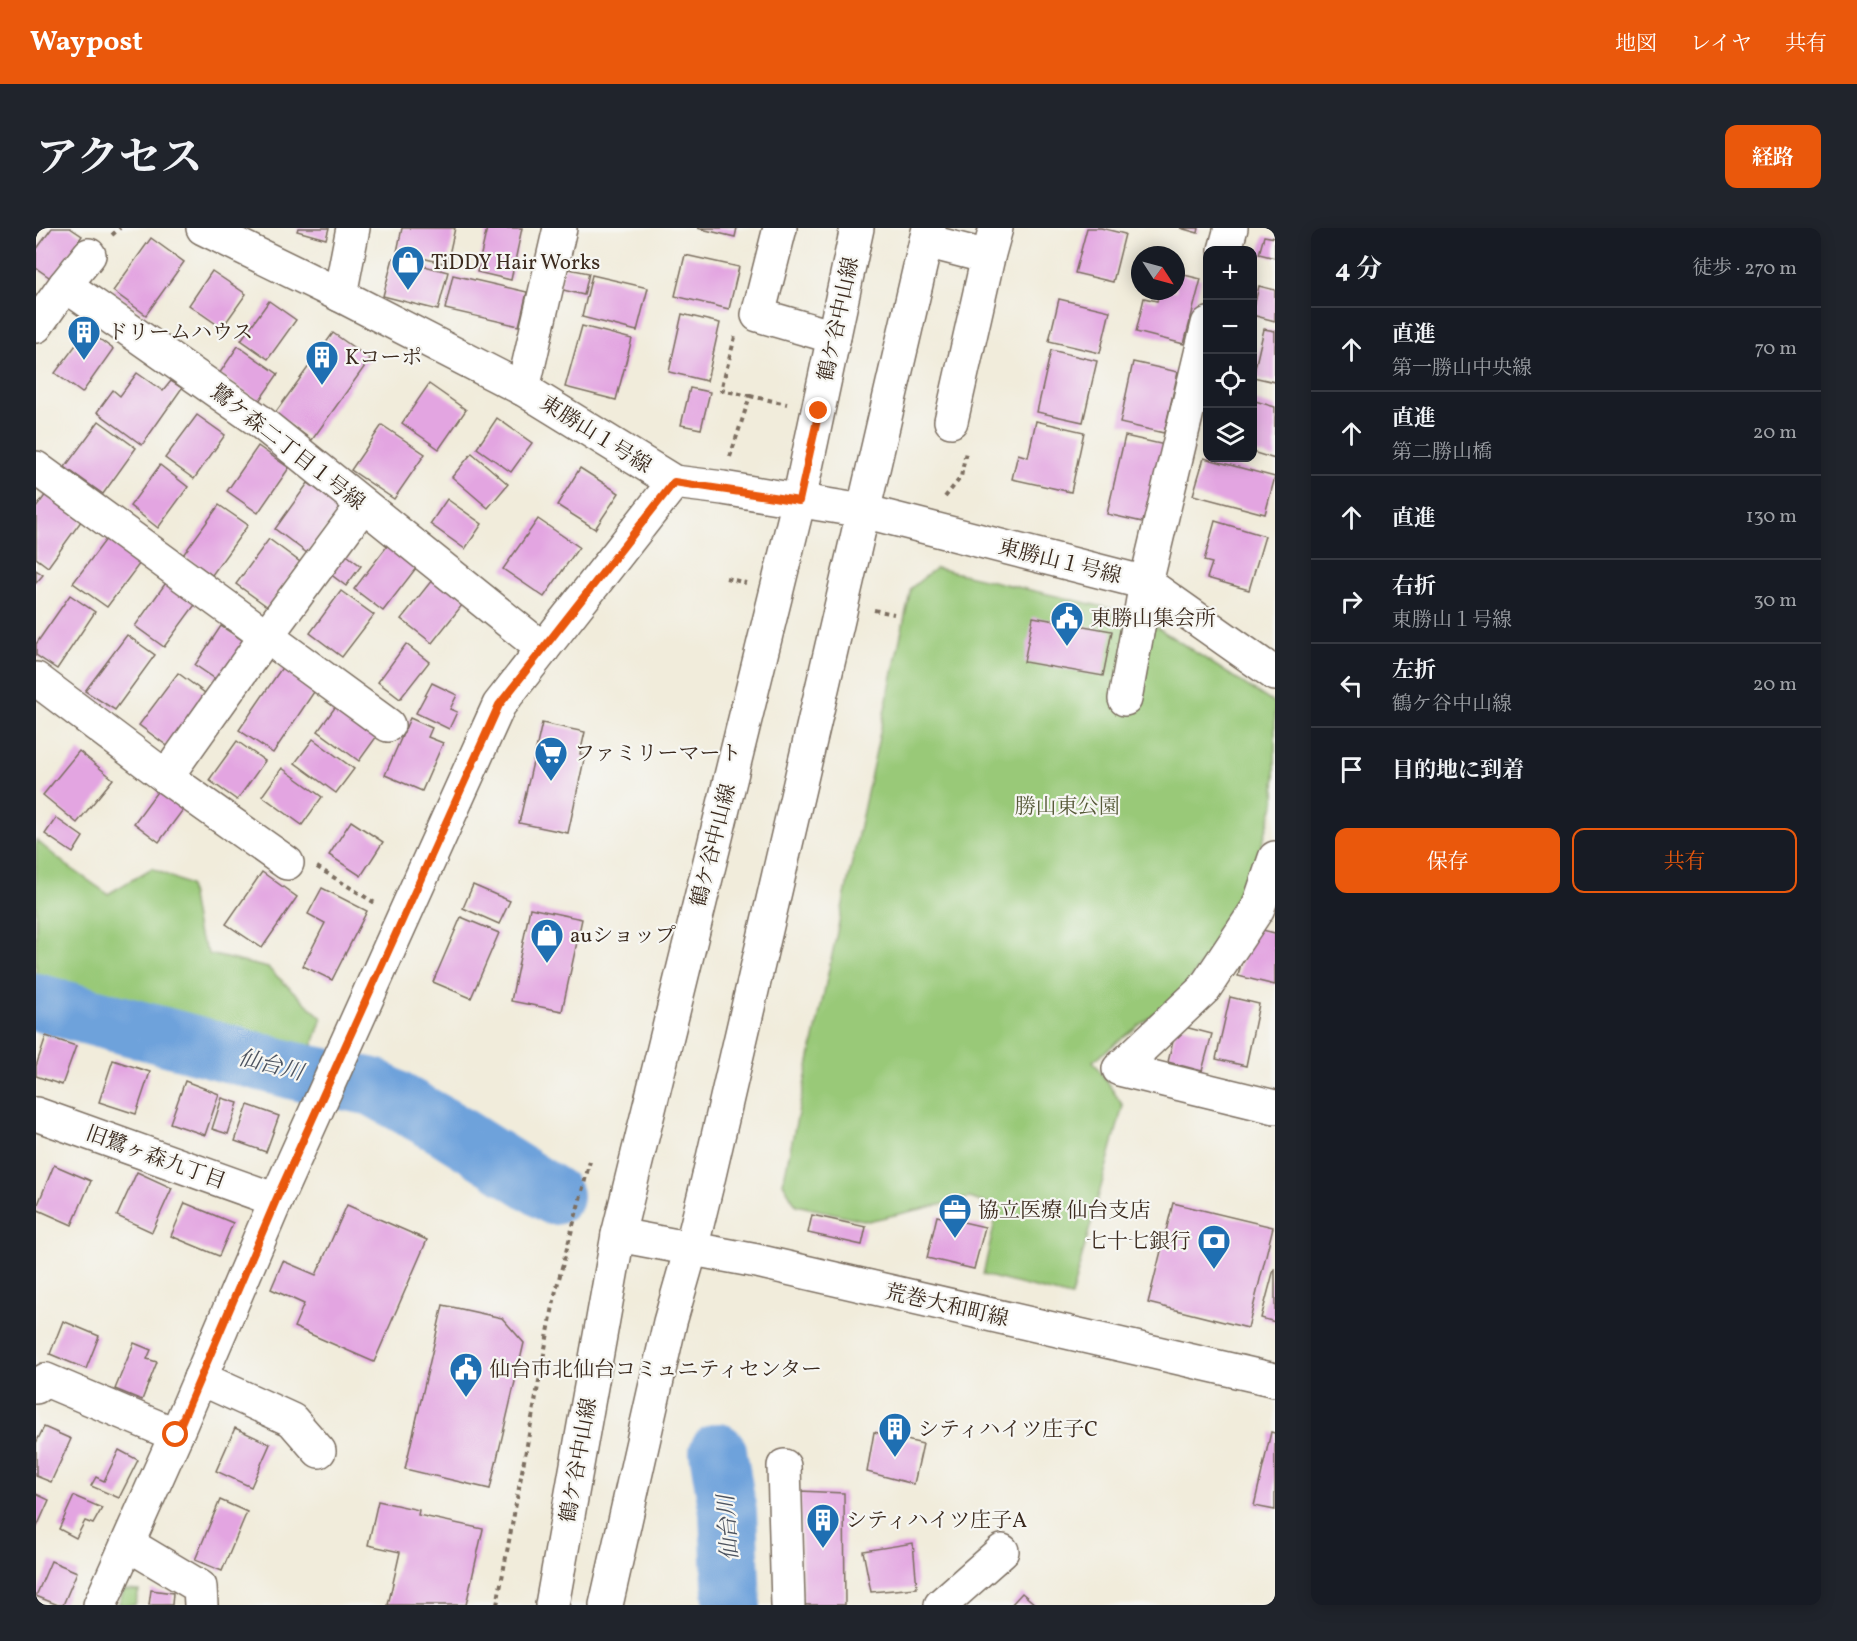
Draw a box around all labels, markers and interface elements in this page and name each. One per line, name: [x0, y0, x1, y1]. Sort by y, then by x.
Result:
text: Waypost: [30, 23, 143, 62]
text: 地図: [1615, 30, 1657, 59]
text: レイヤ: [1690, 30, 1752, 59]
text: 共有: [1785, 30, 1827, 59]
button: 経路: [1725, 125, 1821, 188]
text: アクセス: [36, 131, 203, 190]
shop icon: TiDDY Hair Works: [390, 244, 426, 291]
north arrow: [1131, 246, 1185, 300]
map controls: [1203, 246, 1257, 462]
button: +: [1203, 246, 1257, 300]
place label: TiDDY Hair Works: [431, 249, 600, 278]
text: 4 分: [1335, 252, 1382, 288]
street label: 鶴ケ谷中山線: [812, 255, 867, 384]
text: 徒歩 · 270 m: [1692, 255, 1797, 283]
button: −: [1203, 300, 1257, 354]
building icon: ドリームハウス: [66, 314, 102, 361]
place label: ドリームハウス: [107, 319, 253, 348]
text: 直進: [1392, 320, 1436, 351]
icon: ahead: [1335, 333, 1368, 366]
text: 70 m: [1754, 335, 1797, 363]
building icon: Kコーポ: [304, 339, 340, 386]
place label: Kコーポ: [345, 344, 422, 373]
button: locate: [1203, 354, 1257, 408]
text: 第一勝山中央線: [1392, 355, 1532, 383]
street label: 鷺ケ森二丁目１号線: [204, 379, 370, 518]
street label: 東勝山１号線: [534, 390, 656, 481]
route end: [805, 397, 831, 423]
text: 直進: [1392, 404, 1436, 435]
button: layers: [1203, 408, 1257, 462]
icon: ahead: [1335, 417, 1368, 450]
text: 20 m: [1753, 419, 1797, 447]
text: 第二勝山橋: [1392, 439, 1492, 467]
icon: ahead: [1335, 501, 1368, 534]
text: 130 m: [1746, 503, 1797, 531]
text: 直進: [1392, 504, 1436, 535]
street label: 東勝山１号線: [995, 533, 1124, 592]
text: 右折: [1392, 572, 1436, 603]
icon: right: [1335, 585, 1368, 618]
text: 30 m: [1753, 587, 1797, 615]
public building icon: 東勝山集会所: [1049, 600, 1085, 647]
place label: 東勝山集会所: [1090, 605, 1216, 634]
text: 東勝山１号線: [1392, 607, 1512, 635]
text: 左折: [1392, 656, 1436, 687]
icon: left: [1335, 669, 1368, 702]
text: 20 m: [1753, 671, 1797, 699]
text: 鶴ケ谷中山線: [1392, 691, 1512, 719]
supermarket icon: ファミリーマート: [533, 735, 569, 782]
place label: ファミリーマート: [574, 740, 742, 769]
icon: arrive: [1335, 753, 1368, 786]
text: 目的地に到着: [1392, 756, 1524, 787]
street label: 鶴ケ谷中山線: [685, 781, 744, 910]
park label: 勝山東公園: [1015, 793, 1120, 822]
button: 保存: [1335, 828, 1560, 893]
button: 共有: [1572, 828, 1797, 893]
shop icon: auショップ: [529, 917, 565, 964]
place label: auショップ: [570, 922, 676, 951]
water label: 仙台川: [235, 1043, 308, 1090]
street label: 旧鷺ヶ森九丁目: [81, 1120, 230, 1197]
office icon: 協立医療 仙台支店: [937, 1192, 973, 1239]
place label: 協立医療 仙台支店: [978, 1197, 1150, 1226]
bank icon: 七十七銀行: [1196, 1223, 1232, 1270]
place label: 七十七銀行: [1086, 1228, 1191, 1257]
street label: 荒巻大和町線: [882, 1278, 1011, 1335]
public building icon: 仙台市北仙台コミュニティセンター: [448, 1351, 484, 1398]
place label: 仙台市北仙台コミュニティセンター: [489, 1356, 822, 1385]
street label: 鶴ケ谷中山線: [554, 1396, 605, 1525]
building icon: シティハイツ庄子C: [877, 1411, 913, 1458]
place label: シティハイツ庄子C: [918, 1416, 1098, 1445]
route start: [162, 1421, 188, 1447]
water label: 仙台川: [712, 1492, 747, 1562]
building icon: シティハイツ庄子A: [805, 1502, 841, 1549]
place label: シティハイツ庄子A: [846, 1507, 1027, 1536]

